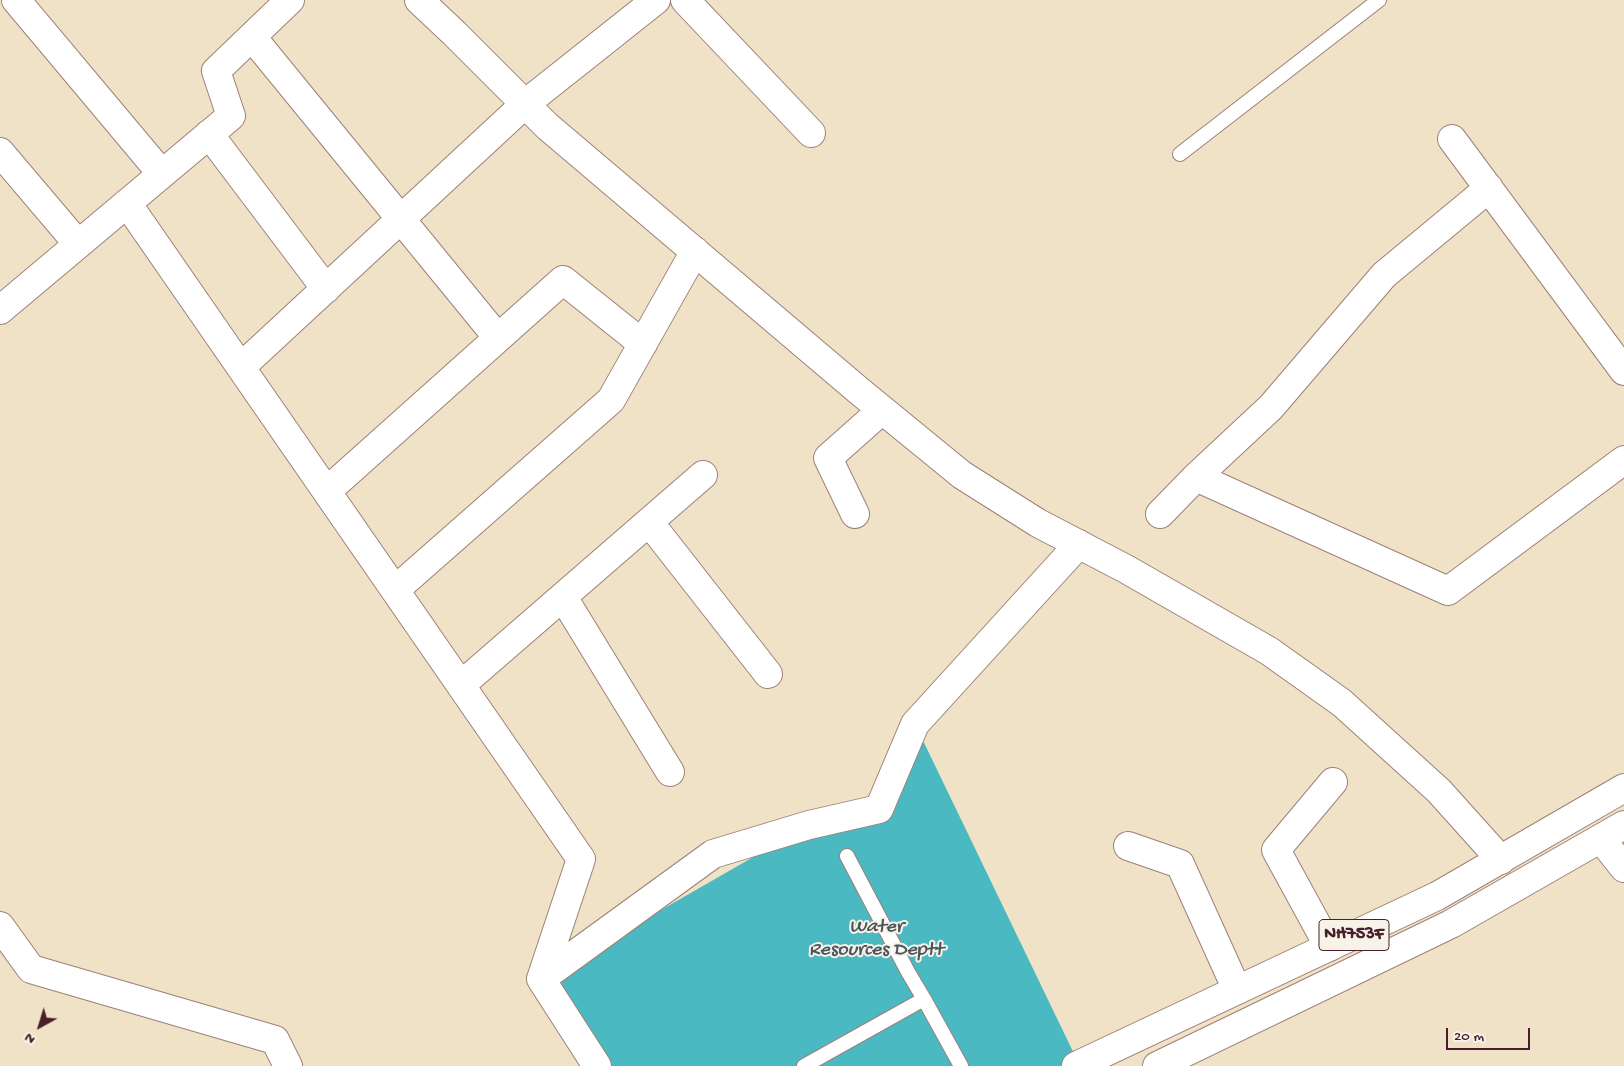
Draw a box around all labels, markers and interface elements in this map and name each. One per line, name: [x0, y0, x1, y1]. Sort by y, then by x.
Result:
water label: Water Resources Deptt: [809, 916, 943, 963]
road number: NH753F: [1319, 920, 1389, 950]
north arrow: [15, 1001, 65, 1051]
scale bar: [1449, 1018, 1533, 1050]
text: 20 m: [1454, 1028, 1484, 1046]
text: N: [21, 1029, 39, 1048]

